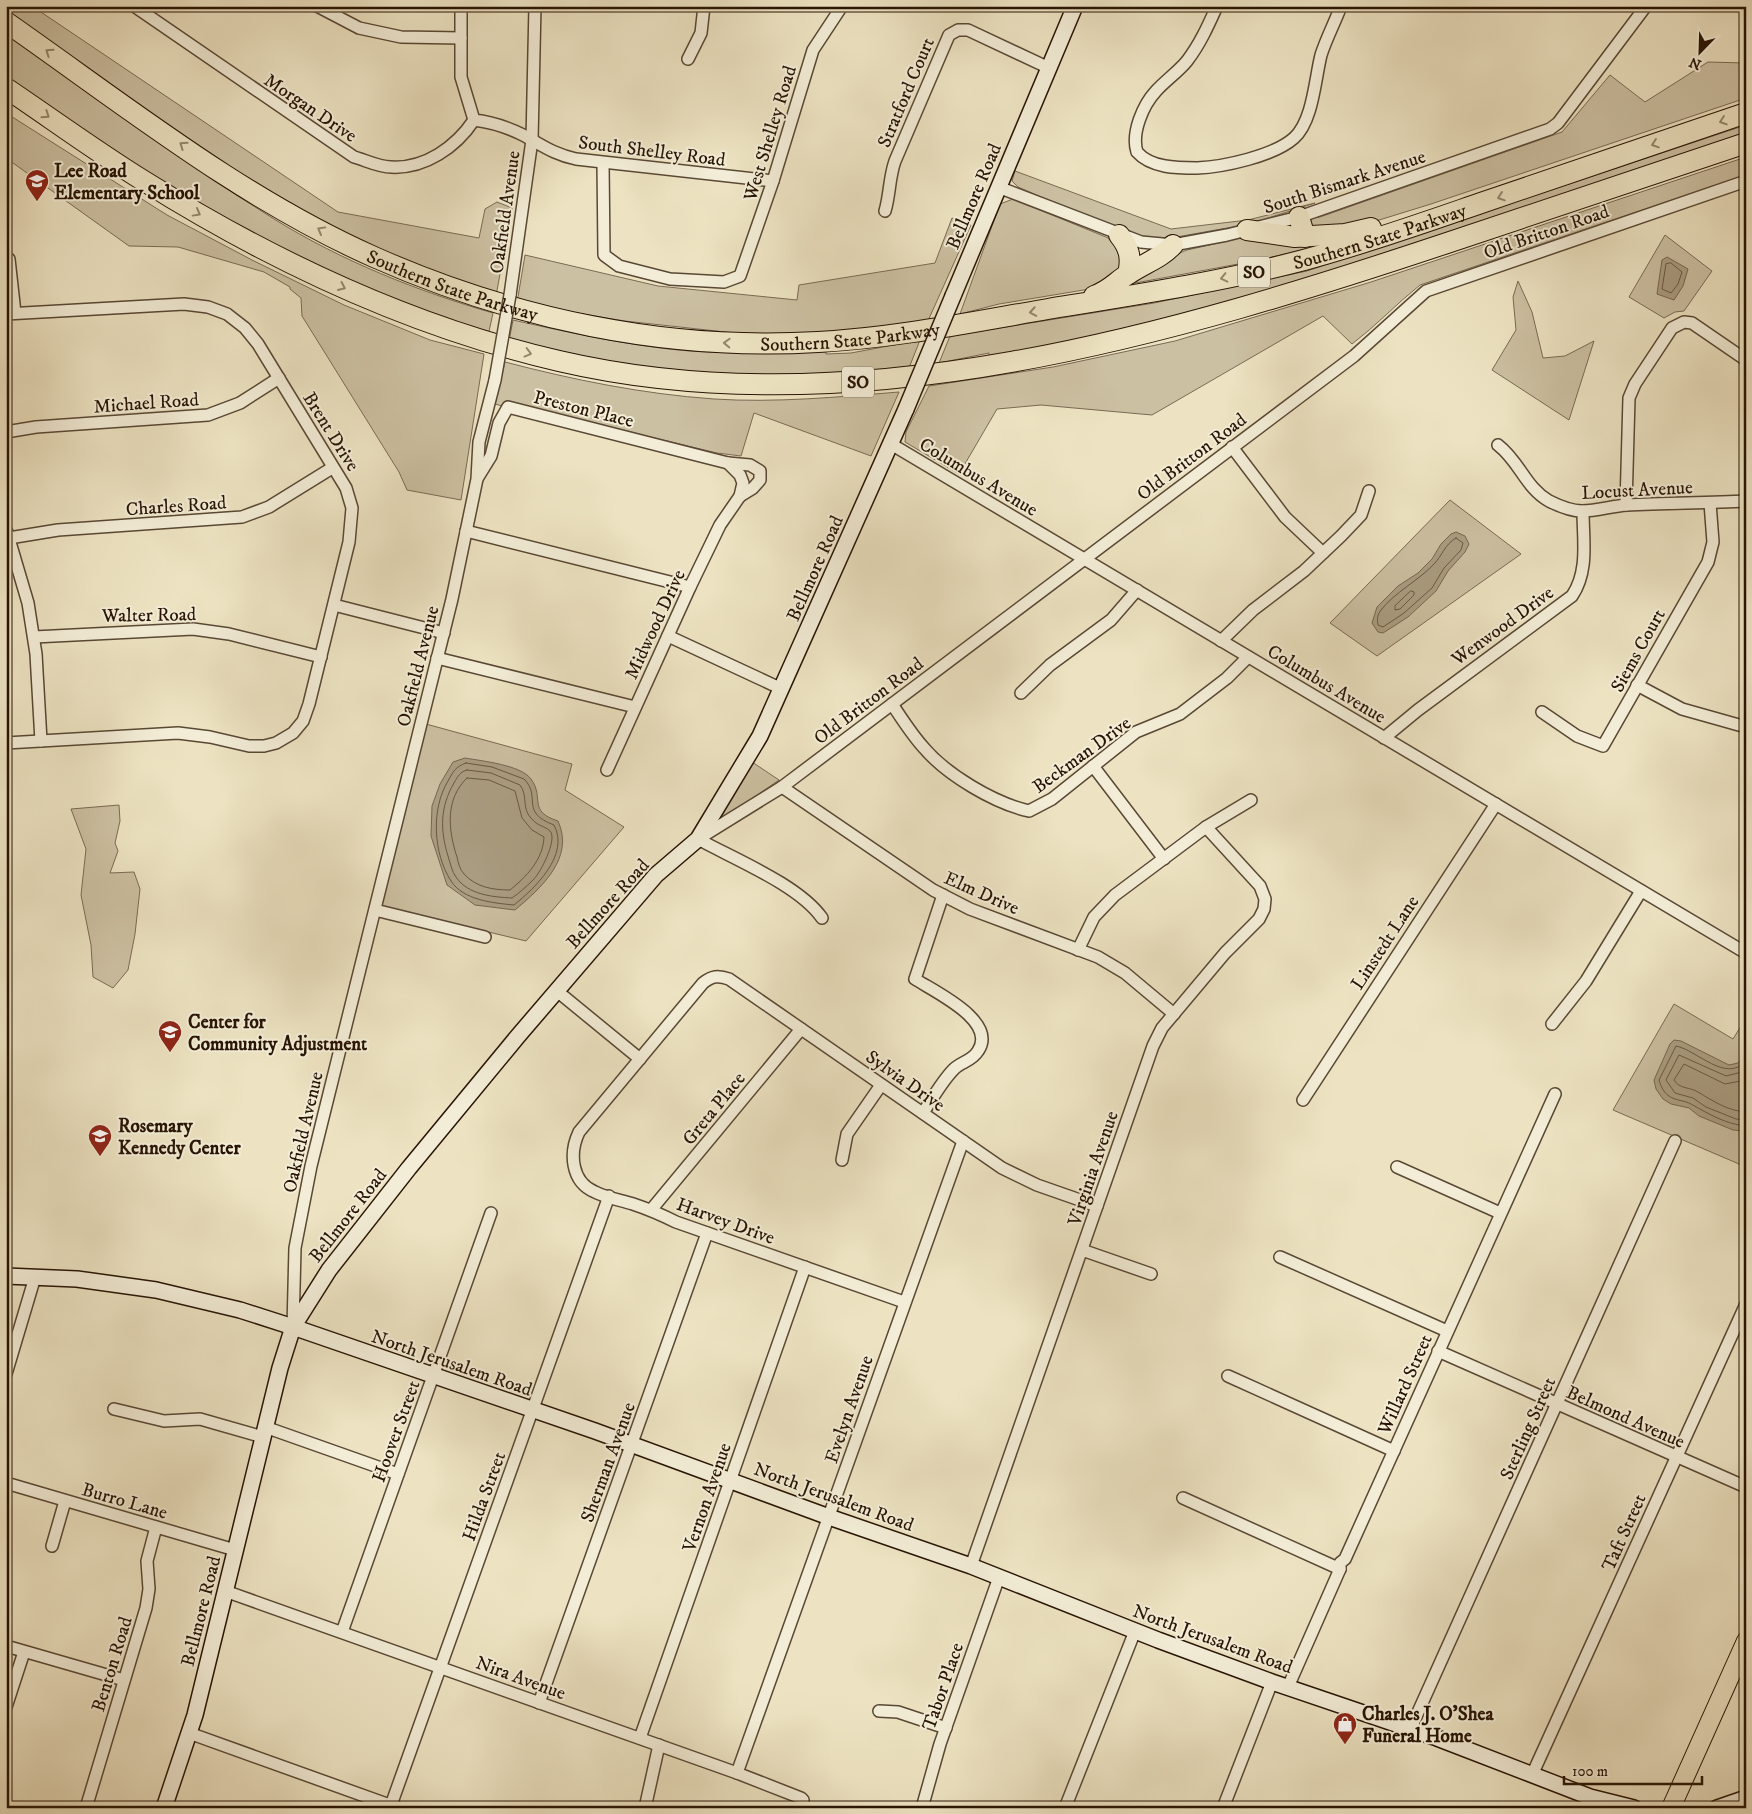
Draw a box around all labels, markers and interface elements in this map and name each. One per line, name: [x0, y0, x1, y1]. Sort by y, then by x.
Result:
north arrow: [1674, 28, 1724, 78]
street label: Stratford Court: [873, 34, 940, 151]
one-way arrow: [46, 49, 55, 58]
text: N: [1686, 52, 1704, 74]
street label: West Shelley Road: [739, 63, 802, 205]
street label: Morgan Drive: [259, 69, 361, 148]
one-way arrow: [41, 109, 50, 118]
one-way arrow: [1720, 115, 1728, 125]
street label: South Shelley Road: [577, 131, 727, 172]
one-way arrow: [1651, 139, 1659, 149]
street label: Bellmore Road: [942, 140, 1007, 253]
one-way arrow: [179, 142, 188, 151]
street label: South Bismark Avenue: [1260, 145, 1429, 220]
street label: Oakfield Avenue: [485, 149, 525, 275]
place label: Lee Road Elementary School: [54, 160, 200, 205]
school or university icon: Lee Road Elementary School: [24, 168, 50, 202]
one-way arrow: [1497, 191, 1505, 201]
street label: Southern State Parkway: [1291, 199, 1470, 275]
street label: Old Britton Road: [1481, 200, 1613, 265]
one-way arrow: [192, 207, 201, 217]
one-way arrow: [317, 227, 326, 237]
street label: Southern State Parkway: [363, 245, 541, 327]
road number: SO: [1238, 256, 1270, 288]
one-way arrow: [1220, 272, 1229, 283]
one-way arrow: [337, 280, 346, 291]
one-way arrow: [1029, 306, 1037, 316]
street label: Southern State Parkway: [760, 318, 943, 357]
one-way arrow: [723, 338, 730, 348]
one-way arrow: [524, 347, 532, 358]
road number: SO: [842, 367, 874, 398]
street label: Preston Place: [531, 386, 636, 433]
street label: Michael Road: [93, 388, 200, 419]
street label: Brent Drive: [297, 388, 364, 476]
street label: Old Britton Road: [1133, 408, 1252, 506]
street label: Columbus Avenue: [915, 433, 1042, 522]
street label: Locust Avenue: [1581, 476, 1694, 505]
street label: Charles Road: [125, 491, 228, 521]
street label: Bellmore Road: [782, 512, 849, 625]
street label: Midwood Drive: [620, 566, 691, 683]
street label: Wenwood Drive: [1447, 581, 1559, 672]
street label: Walter Road: [101, 603, 197, 628]
street label: Oakfield Avenue: [392, 604, 445, 729]
street label: Siems Court: [1606, 605, 1671, 696]
street label: Columbus Avenue: [1263, 640, 1390, 729]
street label: Old Britton Road: [810, 652, 929, 750]
street label: Beckman Drive: [1028, 712, 1136, 799]
street label: Bellmore Road: [562, 854, 655, 954]
street label: Elm Drive: [940, 867, 1023, 920]
street label: Linstedt Lane: [1346, 891, 1424, 994]
place label: Center for Community Adjustment: [188, 1011, 368, 1057]
school or university icon: Center for Community Adjustment: [157, 1019, 183, 1053]
street label: Sylvia Drive: [861, 1046, 949, 1117]
street label: Greta Place: [678, 1068, 751, 1150]
street label: Oakfield Avenue: [278, 1069, 329, 1195]
street label: Virginia Avenue: [1063, 1108, 1124, 1230]
place label: Rosemary Kennedy Center: [118, 1115, 241, 1160]
school or university icon: Rosemary Kennedy Center: [87, 1123, 113, 1157]
street label: Bellmore Road: [304, 1164, 392, 1268]
street label: Harvey Drive: [673, 1193, 778, 1250]
street label: North Jerusalem Road: [368, 1325, 535, 1402]
street label: Willard Street: [1373, 1331, 1438, 1439]
street label: Evelyn Avenue: [820, 1352, 879, 1466]
street label: Sterling Street: [1496, 1374, 1561, 1483]
street label: Hoover Street: [367, 1378, 425, 1485]
street label: Belmond Avenue: [1563, 1381, 1688, 1454]
street label: Sherman Avenue: [576, 1399, 641, 1526]
street label: Vernon Avenue: [678, 1440, 737, 1556]
street label: Hilda Street: [458, 1449, 511, 1544]
street label: North Jerusalem Road: [750, 1458, 917, 1537]
street label: Burro Lane: [79, 1478, 170, 1525]
street label: Taft Street: [1597, 1491, 1652, 1575]
street label: Bellmore Road: [177, 1553, 226, 1669]
street label: North Jerusalem Road: [1129, 1600, 1296, 1679]
street label: Benton Road: [87, 1614, 138, 1715]
street label: Tabor Place: [918, 1640, 969, 1733]
street label: Nira Avenue: [472, 1652, 569, 1705]
place label: Charles J. O’Shea Funeral Home: [1362, 1703, 1494, 1748]
shop icon: Charles J. O’Shea Funeral Home: [1332, 1711, 1358, 1745]
scale bar: [1564, 1754, 1702, 1786]
text: 100 m: [1572, 1762, 1608, 1781]

